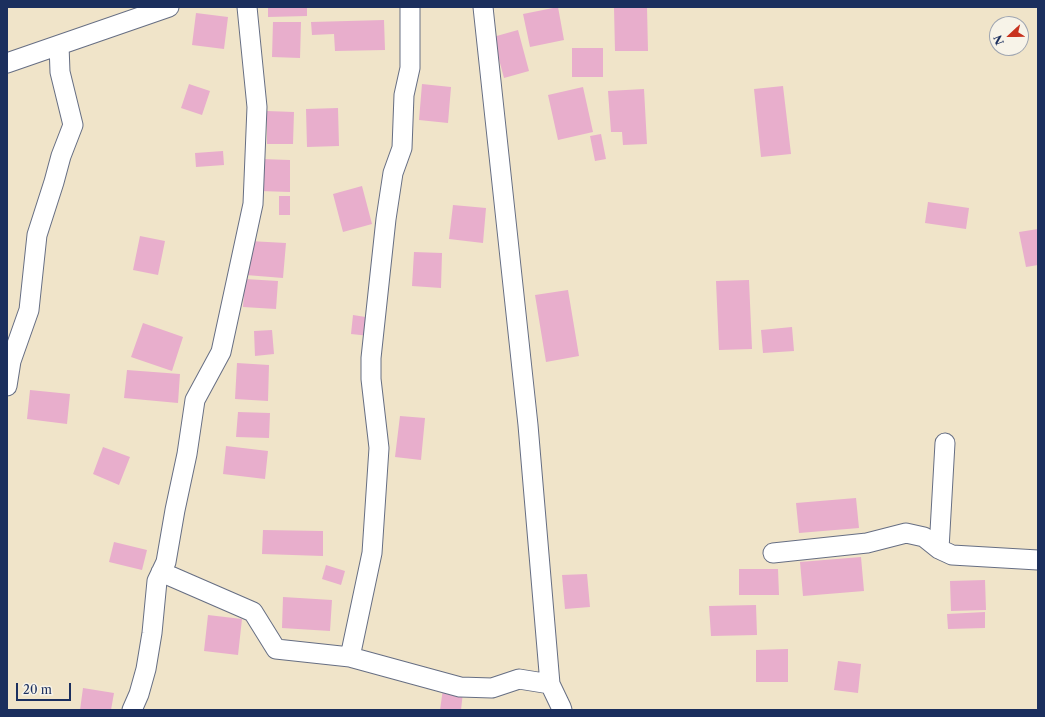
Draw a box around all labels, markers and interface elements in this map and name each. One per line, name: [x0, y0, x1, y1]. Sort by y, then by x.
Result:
north arrow: [989, 16, 1029, 56]
text: N: [991, 33, 1007, 47]
scale bar: [18, 675, 73, 701]
text: 20 m: [23, 682, 52, 697]

